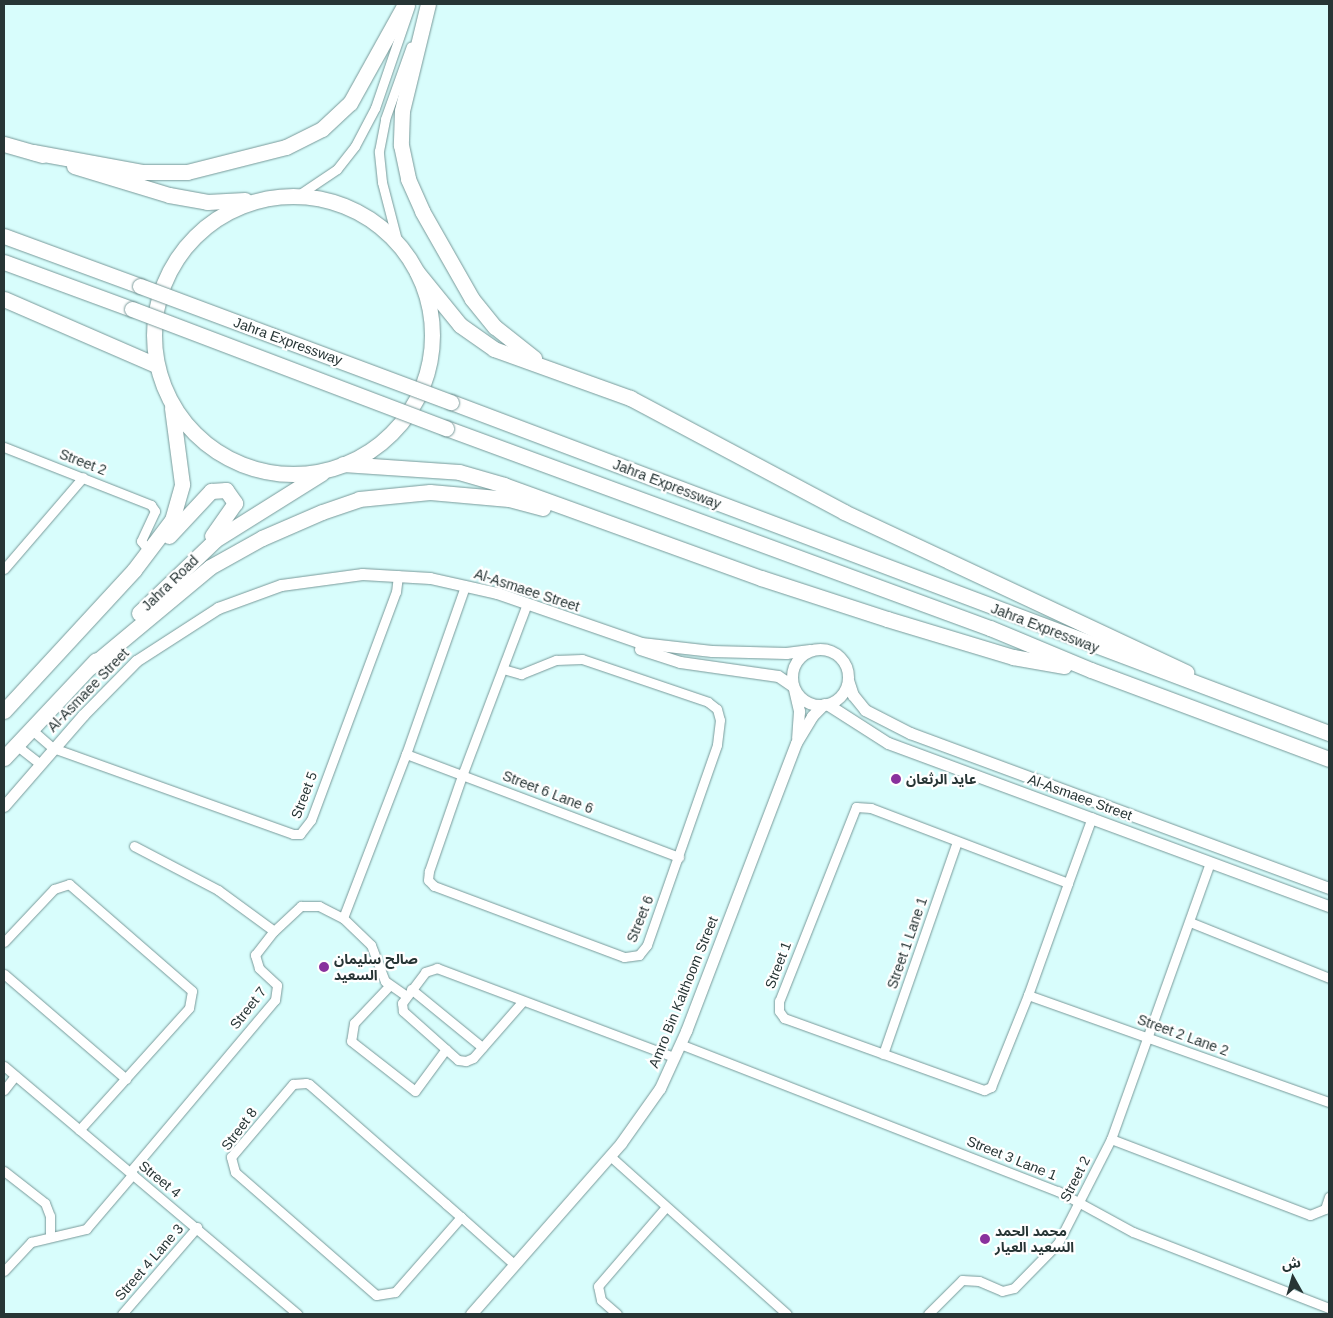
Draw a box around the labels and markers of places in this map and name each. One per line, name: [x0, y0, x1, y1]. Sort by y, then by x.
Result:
place label: عايد الرثعان: [906, 771, 977, 787]
marker: عايد الرثعان: [890, 773, 902, 785]
place label: صالح سليمان السعيد: [334, 951, 418, 984]
marker: صالح سليمان السعيد: [318, 961, 330, 973]
place label: محمد الحمد السعيد العيار: [995, 1223, 1074, 1256]
marker: محمد الحمد السعيد العيار: [979, 1233, 991, 1245]

